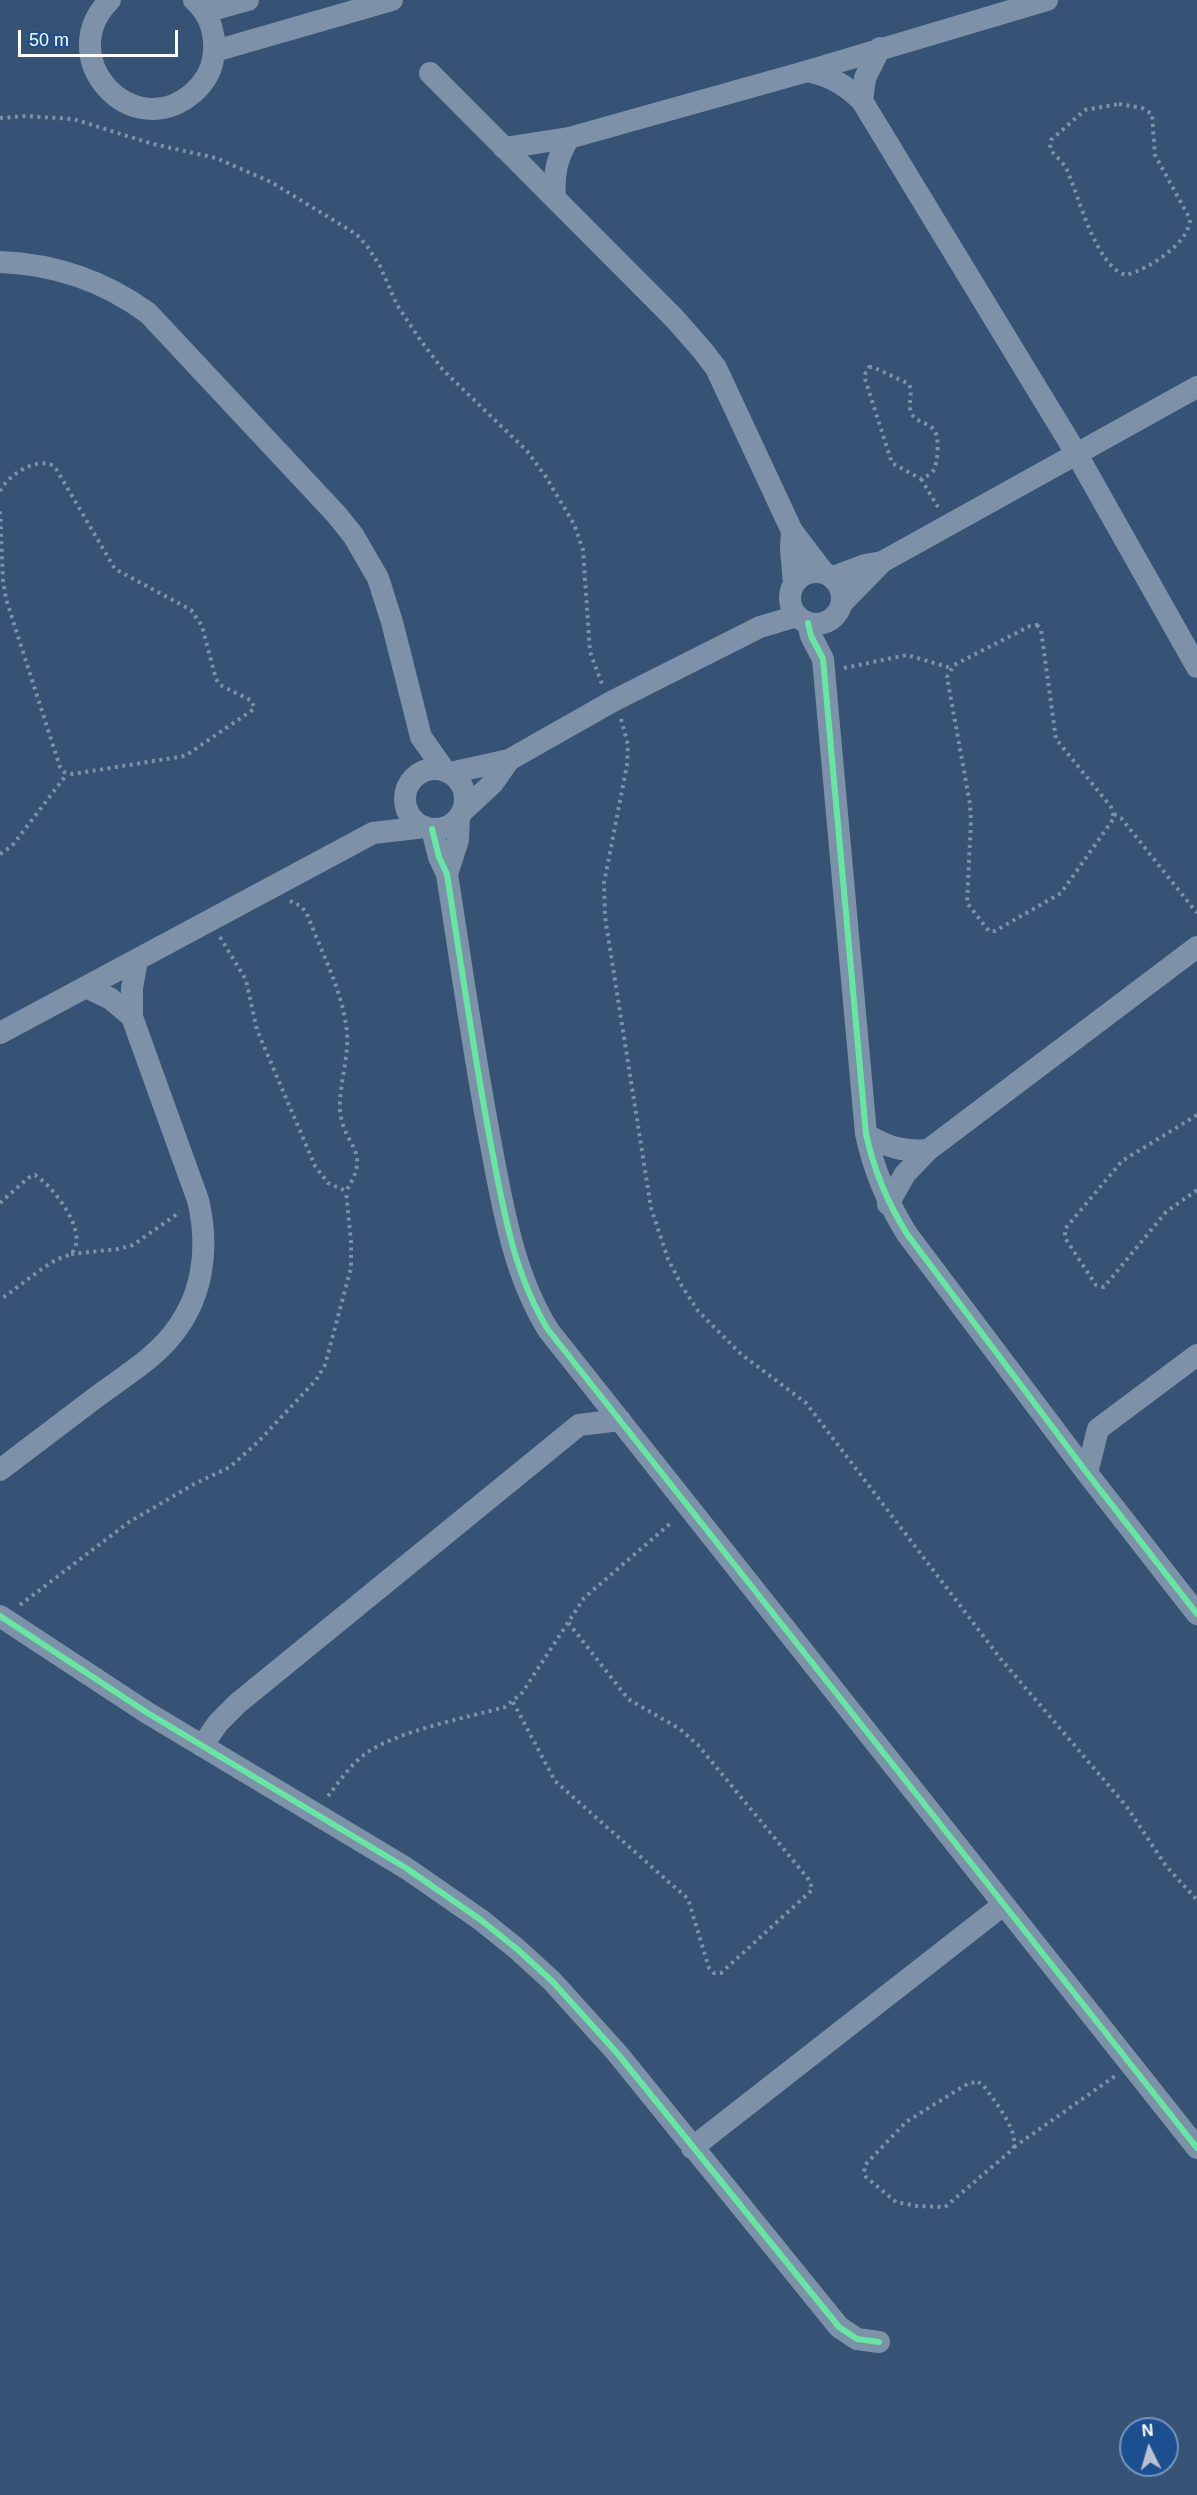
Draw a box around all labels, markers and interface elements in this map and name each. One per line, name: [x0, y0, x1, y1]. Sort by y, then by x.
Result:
scale bar: [21, 18, 182, 56]
text: 50 m: [29, 30, 69, 50]
north arrow: [1119, 2417, 1179, 2477]
text: N: [1141, 2422, 1154, 2440]

